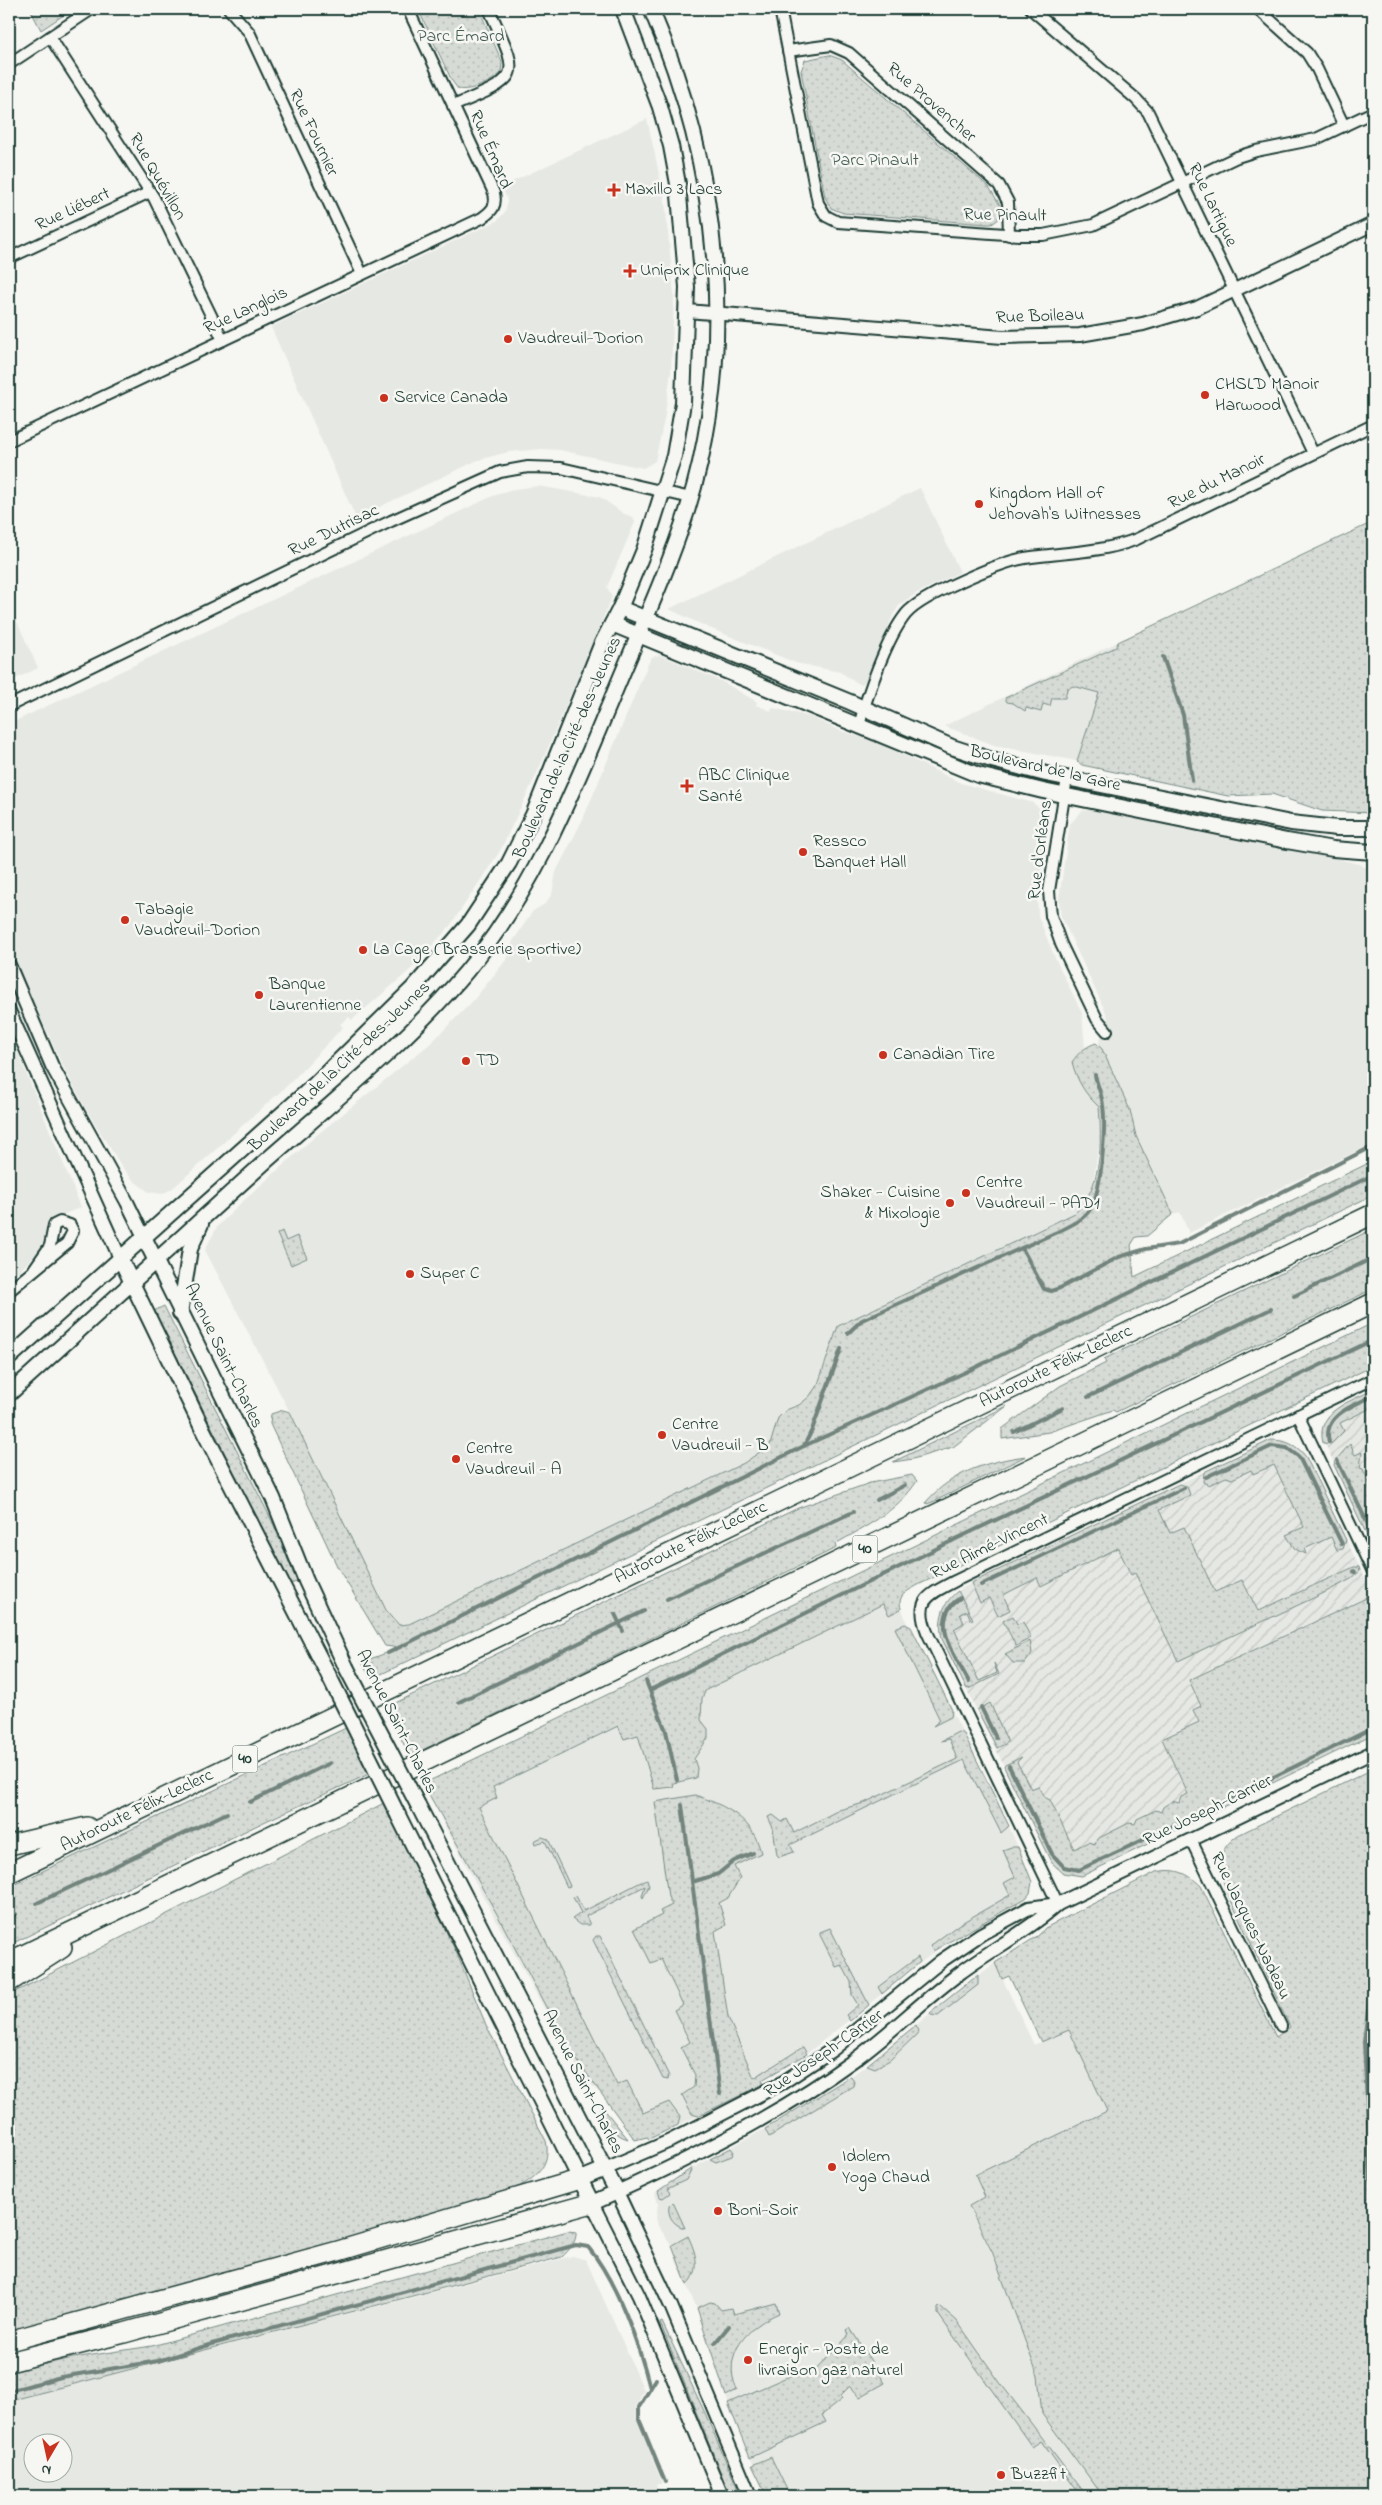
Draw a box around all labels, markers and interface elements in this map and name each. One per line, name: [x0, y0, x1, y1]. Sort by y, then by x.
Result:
park label: Parc Émard: [417, 24, 505, 50]
street label: Rue Provencher: [880, 57, 982, 150]
street label: Rue Fournier: [281, 85, 345, 181]
street label: Rue Émard: [462, 107, 518, 193]
street label: Rue Quévillon: [121, 128, 193, 226]
park label: Parc Pinault: [831, 148, 919, 174]
street label: Rue Lartigue: [1180, 159, 1244, 253]
place label: Maxillo 3 Lacs: [625, 177, 722, 203]
street label: Rue Liébert: [31, 181, 115, 239]
marker: Maxillo 3 Lacs: [607, 183, 621, 197]
street label: Rue Pinault: [963, 202, 1047, 230]
place label: Uniprix Clinique: [640, 258, 750, 284]
marker: Uniprix Clinique: [624, 265, 636, 277]
street label: Rue Langlois: [200, 280, 293, 343]
street label: Rue Boileau: [995, 302, 1085, 332]
place label: Vaudreuil-Dorion: [517, 326, 643, 352]
marker: Vaudreuil-Dorion: [502, 333, 514, 345]
place label: CHSLD Manoir Harwood: [1215, 372, 1319, 419]
place label: Service Canada: [394, 385, 508, 411]
marker: CHSLD Manoir Harwood: [1199, 389, 1211, 401]
marker: Service Canada: [378, 392, 390, 404]
street label: Rue du Manoir: [1164, 447, 1270, 517]
place label: Kingdom Hall of Jehovah's Witnesses: [989, 481, 1141, 528]
street label: Rue Dutrisac: [284, 498, 384, 564]
marker: Kingdom Hall of Jehovah's Witnesses: [973, 498, 985, 510]
street label: Boulevard de la Cité-des-Jeunes: [507, 633, 629, 864]
street label: Boulevard de la Gare: [966, 739, 1124, 799]
place label: ABC Clinique Santé: [698, 763, 791, 810]
marker: ABC Clinique Santé: [680, 779, 694, 793]
street label: Rue d'Orléans: [1022, 798, 1060, 902]
place label: Ressco Banquet Hall: [812, 829, 906, 876]
marker: Ressco Banquet Hall: [797, 846, 809, 858]
place label: Tabagie Vaudreuil-Dorion: [134, 897, 260, 944]
marker: Tabagie Vaudreuil-Dorion: [119, 914, 131, 926]
place label: La Cage (Brasserie sportive): [373, 937, 581, 964]
marker: La Cage (Brasserie sportive): [357, 944, 369, 956]
place label: Banque Laurentienne: [268, 972, 362, 1019]
street label: Boulevard de la Cité-des-Jeunes: [242, 975, 437, 1159]
marker: Banque Laurentienne: [253, 989, 265, 1001]
place label: Canadian Tire: [893, 1042, 996, 1068]
place label: TD: [476, 1048, 500, 1074]
marker: Canadian Tire: [877, 1049, 889, 1061]
marker: TD: [460, 1055, 472, 1067]
place label: Centre Vaudreuil - PAD1: [975, 1170, 1100, 1217]
place label: Shaker - Cuisine & Mixologie: [820, 1180, 941, 1228]
marker: Centre Vaudreuil - PAD1: [960, 1187, 972, 1199]
marker: Shaker - Cuisine & Mixologie: [944, 1197, 956, 1209]
place label: Super C: [420, 1261, 480, 1287]
marker: Super C: [404, 1268, 416, 1280]
street label: Avenue Saint-Charles: [177, 1279, 269, 1433]
street label: Autoroute Félix-Leclerc: [975, 1319, 1137, 1415]
place label: Centre Vaudreuil - B: [671, 1412, 769, 1459]
marker: Centre Vaudreuil - B: [656, 1429, 668, 1441]
place label: Centre Vaudreuil - A: [465, 1436, 562, 1483]
marker: Centre Vaudreuil - A: [450, 1453, 462, 1465]
street label: Autoroute Félix-Leclerc: [610, 1495, 772, 1591]
street label: Rue Aimé-Vincent: [927, 1507, 1053, 1587]
road number: 40: [852, 1536, 878, 1562]
street label: Avenue Saint-Charles: [348, 1645, 444, 1799]
road number: 40: [232, 1746, 258, 1772]
street label: Autoroute Félix-Leclerc: [56, 1763, 218, 1859]
street label: Rue Joseph-Carrier: [1139, 1768, 1277, 1853]
street label: Rue Jacques-Nadeau: [1203, 1848, 1297, 2004]
street label: Rue Joseph-Carrier: [759, 2003, 889, 2105]
street label: Avenue Saint-Charles: [534, 2005, 630, 2159]
place label: Idolem Yoga Chaud: [842, 2144, 930, 2192]
marker: Idolem Yoga Chaud: [826, 2161, 838, 2173]
place label: Boni-Soir: [727, 2198, 798, 2224]
marker: Boni-Soir: [712, 2205, 724, 2217]
place label: Energir - Poste de livraison gaz naturel: [758, 2337, 903, 2385]
marker: Energir - Poste de livraison gaz naturel: [742, 2354, 754, 2366]
north arrow: [22, 2432, 72, 2482]
text: N: [40, 2458, 53, 2480]
place label: Buzzfit: [1010, 2462, 1066, 2488]
marker: Buzzfit: [995, 2469, 1007, 2481]

